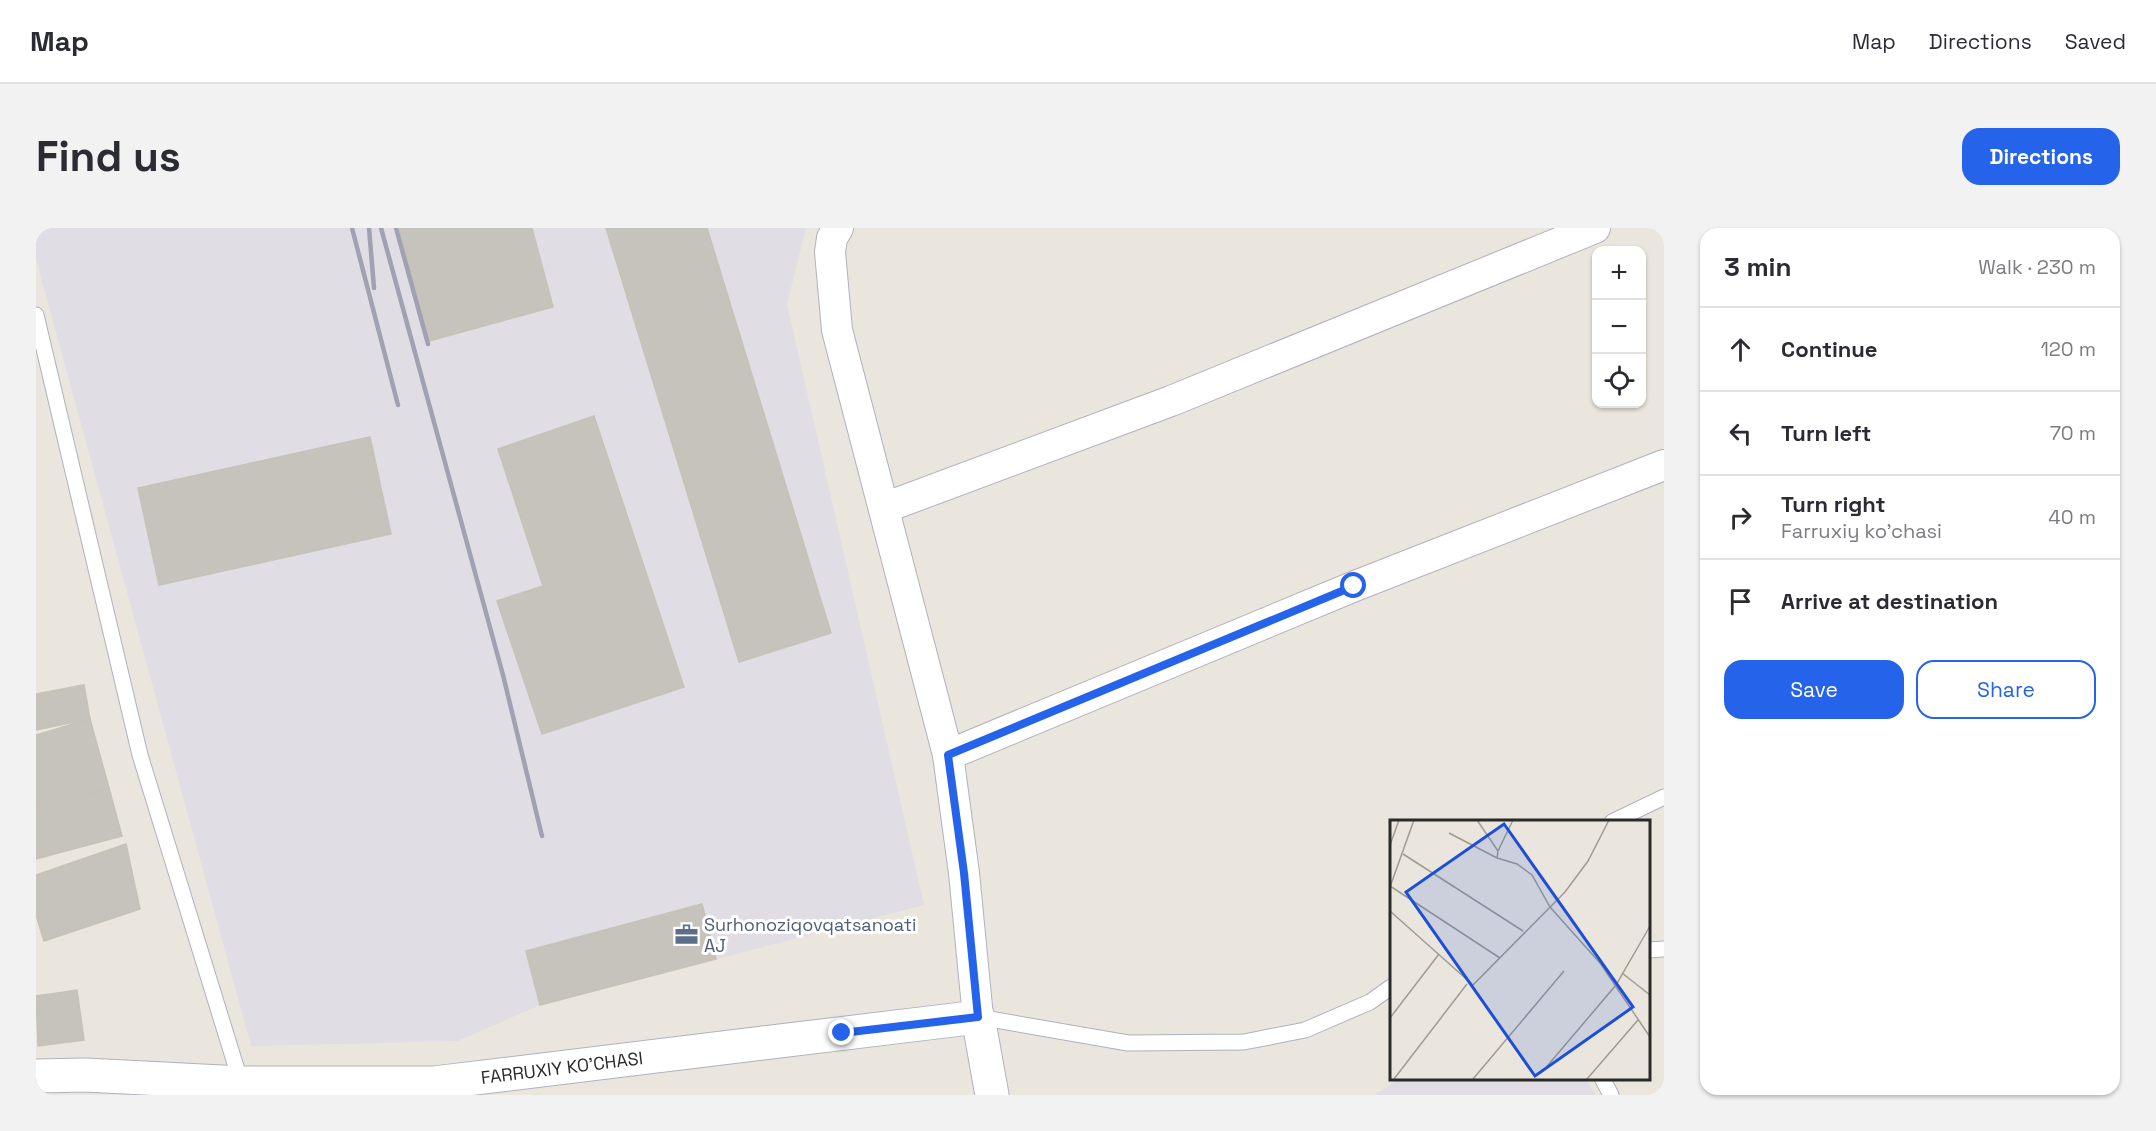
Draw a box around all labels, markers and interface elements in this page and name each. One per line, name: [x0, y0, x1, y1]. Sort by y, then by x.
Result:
text: Map: [30, 23, 89, 59]
text: Map: [1852, 28, 1896, 55]
text: Directions: [1929, 28, 2032, 55]
text: Saved: [2065, 28, 2126, 55]
button: Directions: [1962, 128, 2120, 185]
text: Find us: [36, 130, 181, 183]
map controls: [1592, 246, 1646, 408]
button: +: [1592, 246, 1646, 300]
text: 3 min: [1724, 250, 1792, 284]
text: Walk · 230 m: [1978, 254, 2096, 280]
button: −: [1592, 300, 1646, 354]
icon: ahead: [1724, 333, 1757, 366]
text: Continue: [1781, 335, 1877, 363]
text: 120 m: [2040, 336, 2096, 362]
button: locate: [1592, 354, 1646, 408]
icon: left: [1724, 417, 1757, 450]
text: Turn left: [1781, 419, 1871, 447]
text: 70 m: [2050, 420, 2096, 446]
text: Turn right: [1781, 490, 1886, 518]
icon: right: [1724, 501, 1757, 534]
text: 40 m: [2048, 504, 2096, 530]
text: Farruxiy ko'chasi: [1781, 518, 1942, 544]
route start: [1340, 572, 1366, 598]
icon: arrive: [1724, 585, 1757, 618]
text: Arrive at destination: [1781, 587, 1998, 615]
button: Save: [1724, 660, 1904, 719]
button: Share: [1916, 660, 2096, 719]
inset map: [1390, 820, 1649, 1080]
place label: Surhonoziqovqatsanoati AJ: [704, 913, 916, 957]
office icon: Surhonoziqovqatsanoati AJ: [673, 922, 699, 948]
route end: [828, 1019, 854, 1045]
street label: FARRUXIY KO'CHASI: [480, 1046, 644, 1089]

